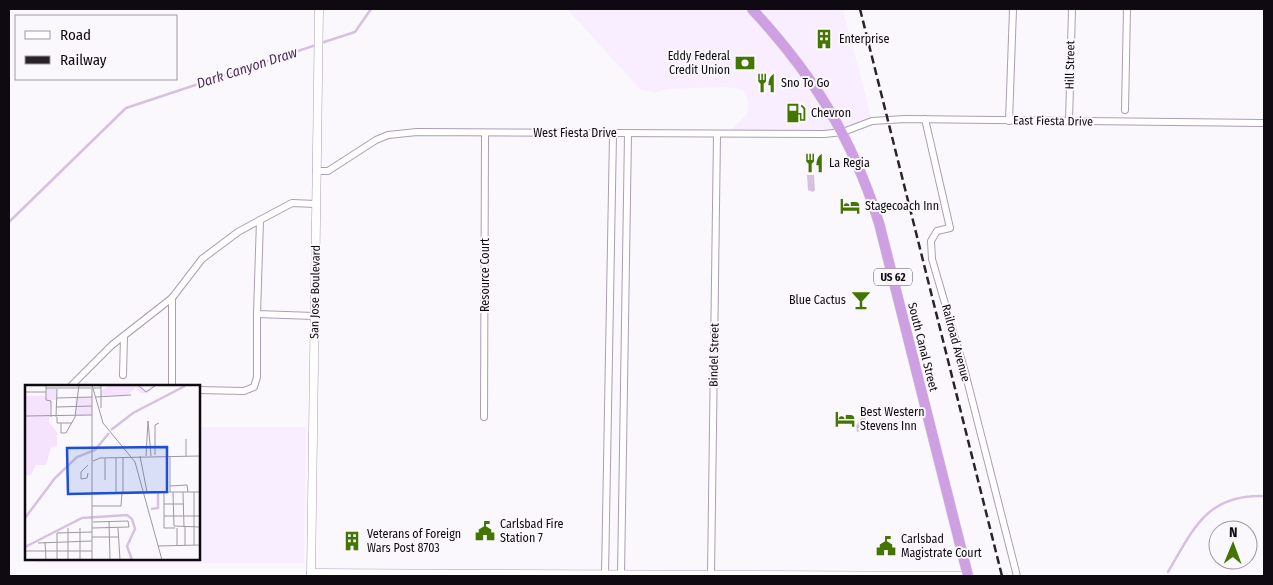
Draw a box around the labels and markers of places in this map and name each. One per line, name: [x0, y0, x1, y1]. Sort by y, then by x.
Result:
building icon: Enterprise: [813, 28, 835, 50]
place label: Enterprise: [839, 32, 889, 46]
place label: Eddy Federal Credit Union: [668, 49, 730, 77]
bank icon: Eddy Federal Credit Union: [734, 52, 756, 74]
restaurant icon: Sno To Go: [755, 72, 777, 94]
place label: Sno To Go: [781, 76, 830, 90]
fuel station icon: Chevron: [785, 102, 807, 124]
place label: Chevron: [811, 106, 851, 120]
restaurant icon: La Regia: [803, 152, 825, 174]
place label: La Regia: [829, 156, 870, 170]
hotel icon: Stagecoach Inn: [839, 195, 861, 217]
place label: Stagecoach Inn: [865, 199, 939, 213]
bar icon: Blue Cactus: [850, 289, 872, 311]
place label: Blue Cactus: [789, 293, 846, 307]
place label: Best Western Stevens Inn: [860, 405, 924, 433]
hotel icon: Best Western Stevens Inn: [834, 408, 856, 430]
place label: Carlsbad Fire Station 7: [500, 517, 563, 545]
public building icon: Carlsbad Fire Station 7: [474, 520, 496, 542]
place label: Veterans of Foreign Wars Post 8703: [367, 527, 461, 555]
building icon: Veterans of Foreign Wars Post 8703: [341, 530, 363, 552]
place label: Carlsbad Magistrate Court: [901, 532, 982, 560]
public building icon: Carlsbad Magistrate Court: [875, 535, 897, 557]

